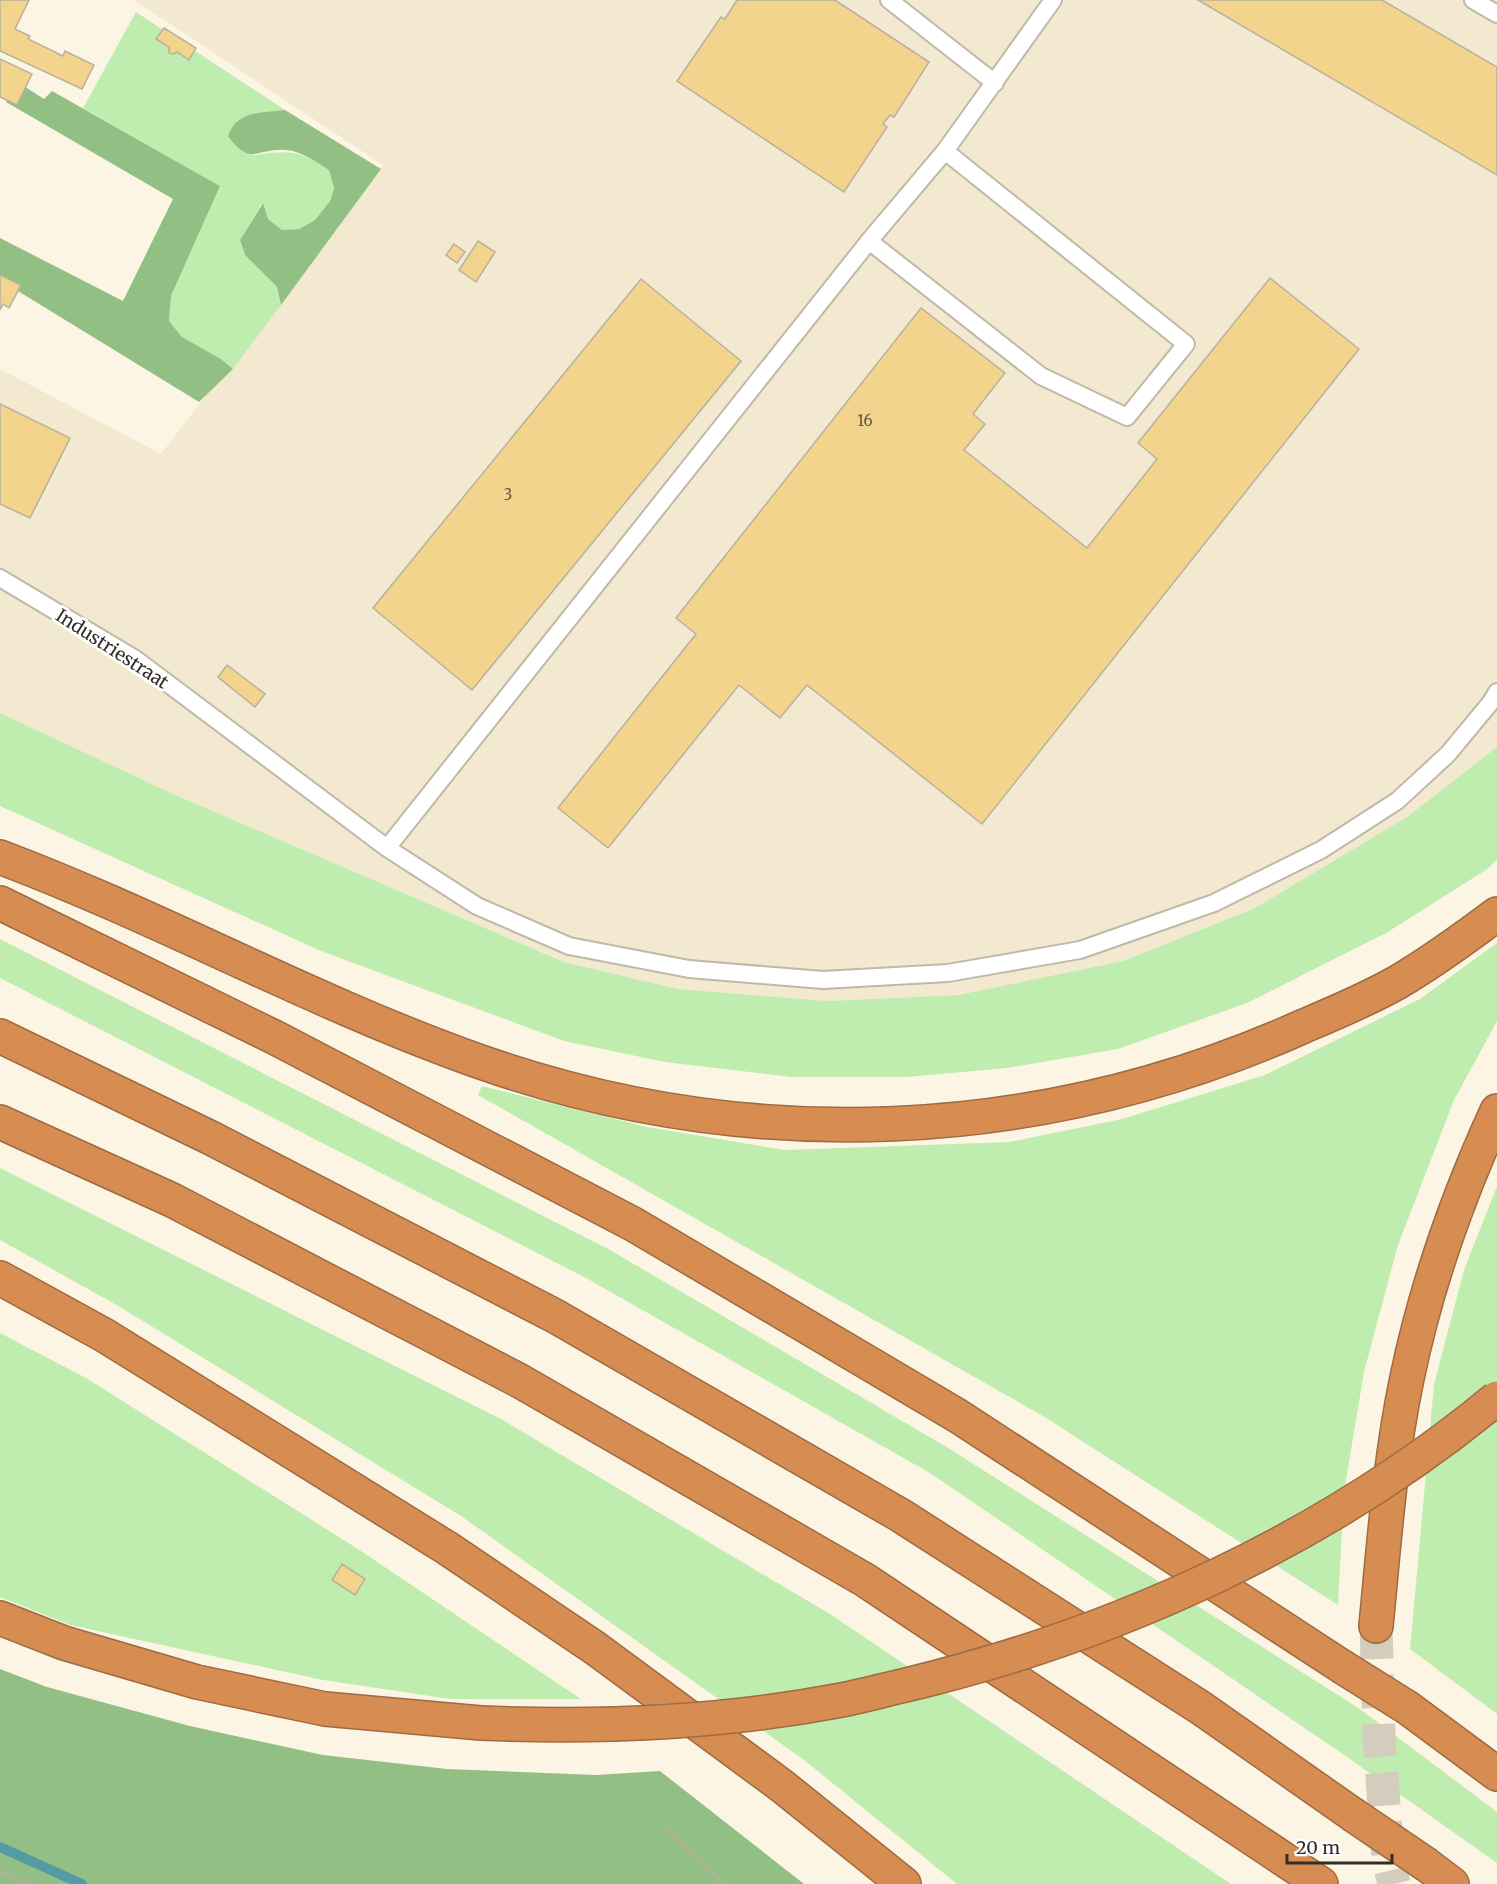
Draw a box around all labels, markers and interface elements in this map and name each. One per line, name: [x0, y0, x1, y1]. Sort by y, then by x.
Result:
house number: 16: [857, 411, 873, 430]
house number: 3: [504, 485, 512, 504]
street label: Industriestraat: [51, 604, 173, 694]
scale bar: [1287, 1827, 1392, 1865]
text: 20 m: [1296, 1836, 1340, 1859]

